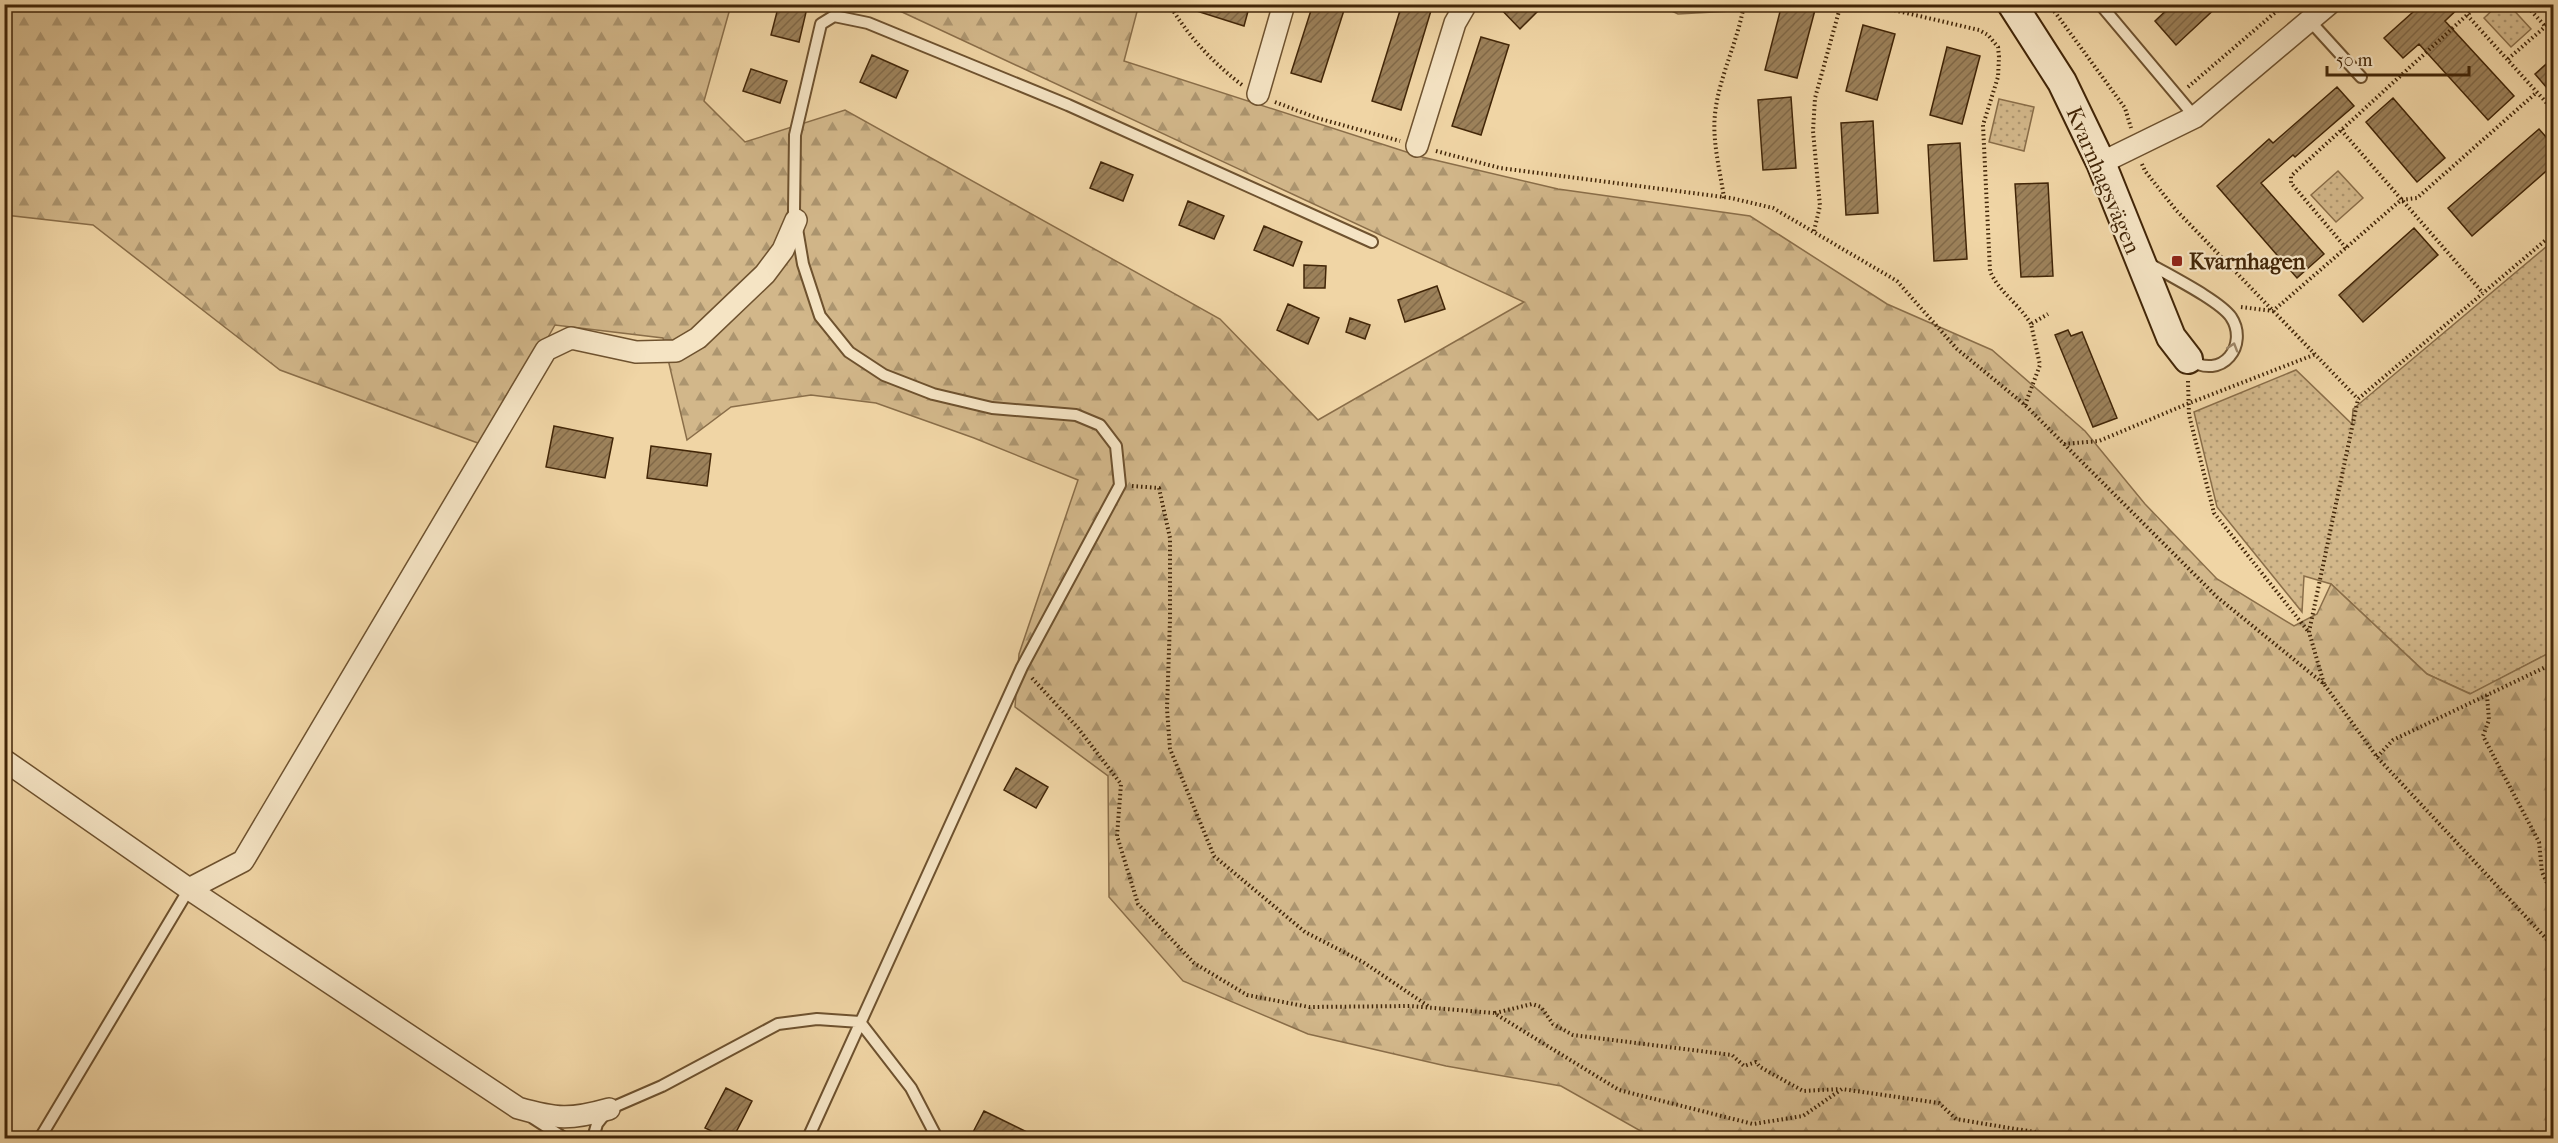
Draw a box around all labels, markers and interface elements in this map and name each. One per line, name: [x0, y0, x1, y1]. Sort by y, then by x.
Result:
scale bar: [2327, 39, 2470, 77]
text: 50 m: [2336, 50, 2373, 71]
street label: Kvarnhagsvägen: [2060, 103, 2146, 258]
place label: Kvarnhagen: [2189, 249, 2306, 275]
marker: Kvarnhagen: [2170, 254, 2184, 268]
one-way arrow: [2226, 342, 2238, 353]

